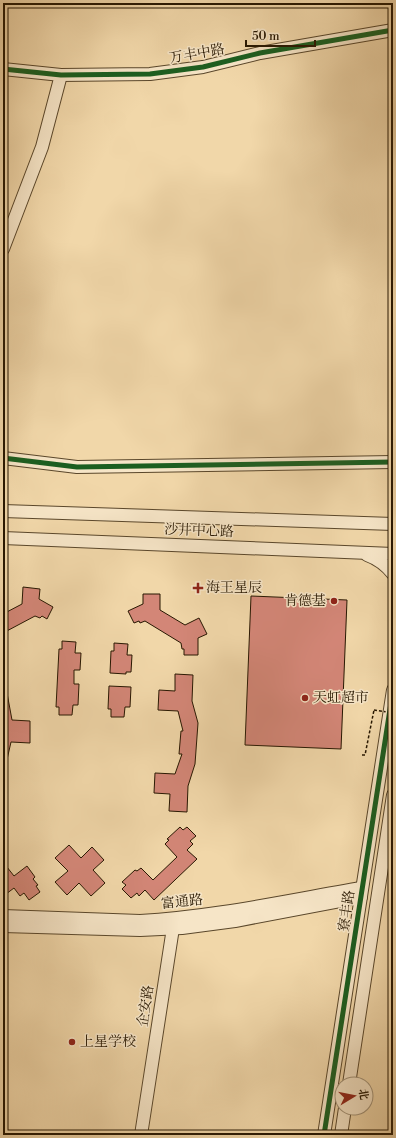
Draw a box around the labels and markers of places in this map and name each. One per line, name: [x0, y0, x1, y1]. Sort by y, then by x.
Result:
place label: 海王星辰: [206, 579, 262, 597]
marker: 海王星辰: [193, 583, 203, 593]
place label: 肯德基: [284, 592, 326, 610]
marker: 肯德基: [329, 596, 339, 606]
place label: 天虹超市: [313, 689, 369, 707]
marker: 天虹超市: [300, 693, 310, 703]
place label: 上星学校: [80, 1033, 136, 1051]
marker: 上星学校: [67, 1037, 77, 1047]

